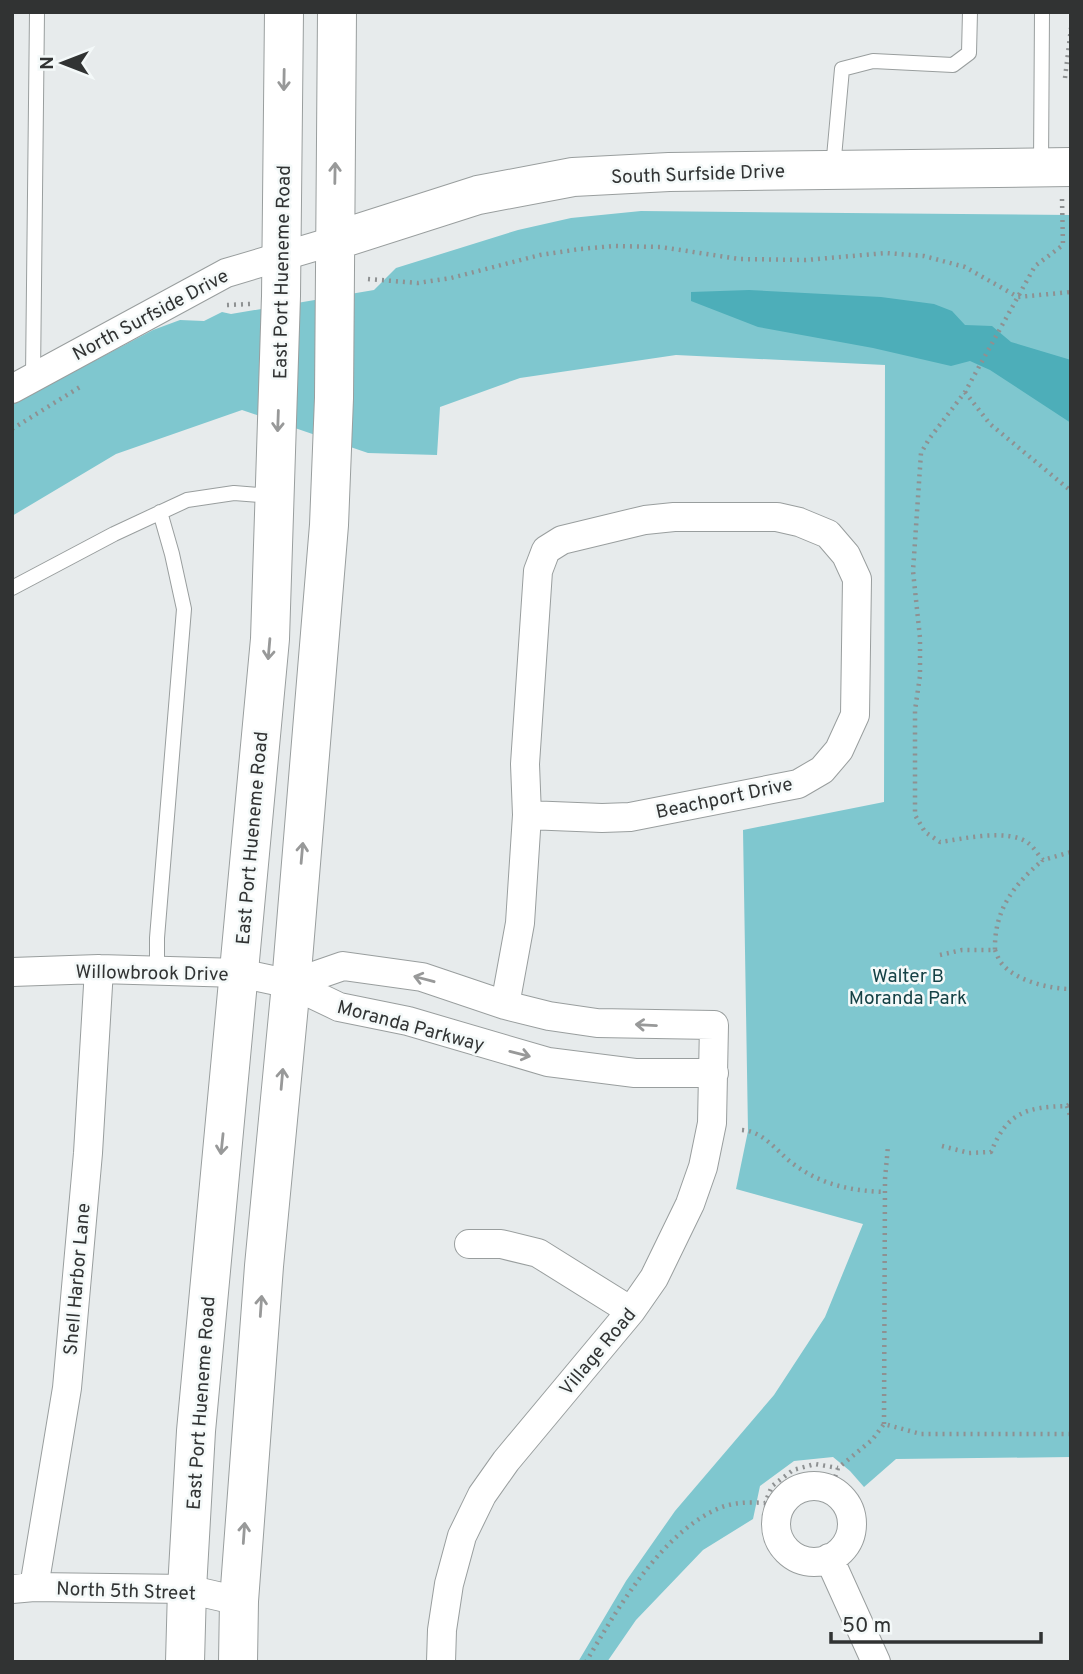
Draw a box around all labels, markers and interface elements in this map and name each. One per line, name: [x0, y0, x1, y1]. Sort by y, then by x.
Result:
north arrow: [28, 28, 98, 98]
text: N: [36, 56, 60, 70]
one-way arrow: [277, 69, 291, 92]
street label: South Surfside Drive: [611, 160, 785, 190]
one-way arrow: [328, 162, 342, 185]
street label: East Port Hueneme Road: [269, 165, 297, 379]
street label: North Surfside Drive: [69, 264, 233, 367]
one-way arrow: [271, 410, 284, 433]
one-way arrow: [262, 637, 275, 659]
street label: East Port Hueneme Road: [232, 730, 274, 946]
street label: Beachport Drive: [654, 773, 795, 825]
one-way arrow: [296, 842, 309, 864]
street label: Willowbrook Drive: [75, 961, 229, 987]
park label: Walter B Moranda Park: [849, 965, 967, 1011]
one-way arrow: [413, 971, 435, 984]
street label: Moranda Parkway: [334, 996, 487, 1058]
one-way arrow: [635, 1018, 657, 1031]
one-way arrow: [508, 1049, 530, 1062]
one-way arrow: [276, 1068, 289, 1091]
one-way arrow: [216, 1132, 229, 1154]
street label: Shell Harbor Lane: [59, 1202, 97, 1356]
street label: East Port Hueneme Road: [183, 1295, 221, 1511]
one-way arrow: [255, 1295, 268, 1317]
street label: Village Road: [555, 1304, 642, 1401]
one-way arrow: [238, 1522, 251, 1544]
street label: North 5th Street: [56, 1578, 196, 1606]
scale bar: [831, 1600, 1041, 1644]
text: 50 m: [842, 1613, 891, 1640]

